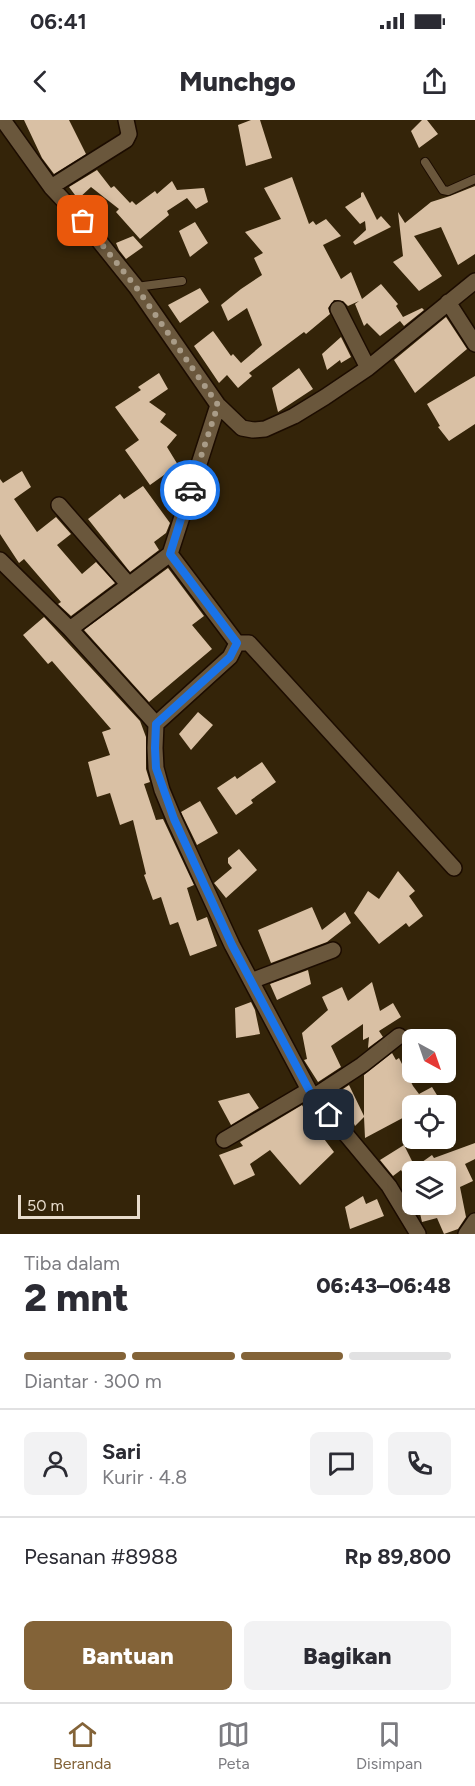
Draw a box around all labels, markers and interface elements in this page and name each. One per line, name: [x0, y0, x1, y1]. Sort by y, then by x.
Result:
text: 06:41: [30, 8, 87, 35]
icon: back: [24, 65, 57, 98]
text: Munchgo: [179, 65, 296, 98]
icon: share: [418, 65, 451, 98]
pin: [57, 195, 108, 246]
icon: bag: [66, 204, 99, 237]
courier: [160, 460, 220, 520]
icon: car: [174, 474, 207, 507]
north arrow: [402, 1029, 456, 1083]
map controls: [402, 1029, 456, 1215]
pin: [303, 1089, 354, 1140]
button: locate: [402, 1095, 456, 1149]
icon: home: [312, 1098, 345, 1131]
button: layers: [402, 1161, 456, 1215]
scale bar: [18, 1192, 140, 1220]
text: 50 m: [27, 1196, 64, 1215]
text: Tiba dalam: [24, 1251, 120, 1275]
text: 06:43–06:48: [316, 1272, 451, 1299]
text: 2 mnt: [24, 1274, 129, 1321]
text: Diantar · 300 m: [24, 1369, 162, 1393]
button: person: [24, 1432, 87, 1495]
button: chat: [310, 1432, 373, 1495]
button: phone: [388, 1432, 451, 1495]
text: Sari: [102, 1438, 141, 1465]
text: Kurir · 4.8: [102, 1465, 187, 1489]
text: Pesanan #8988: [24, 1543, 178, 1570]
text: Rp 89,800: [344, 1543, 451, 1570]
button: Bantuan: [24, 1621, 232, 1690]
button: Bagikan: [244, 1621, 451, 1690]
tab: Beranda: [53, 1718, 111, 1773]
tab: Peta: [217, 1718, 250, 1773]
tab: Disimpan: [356, 1718, 422, 1773]

